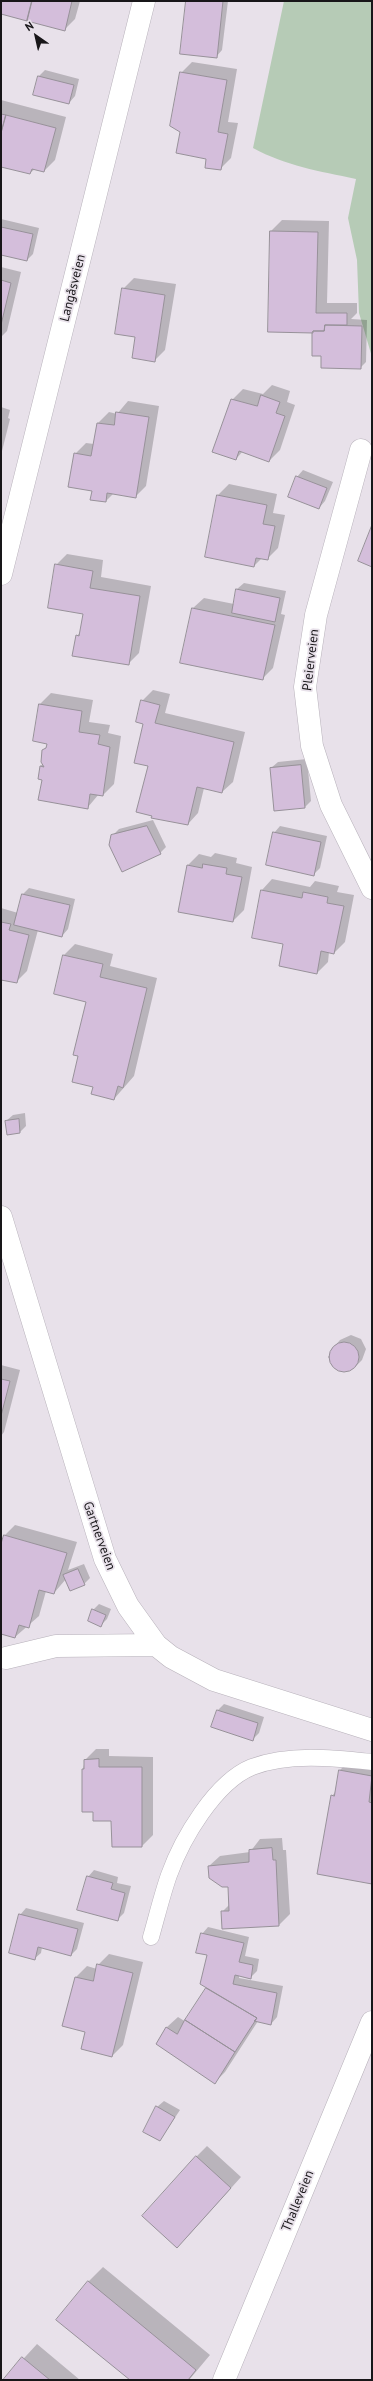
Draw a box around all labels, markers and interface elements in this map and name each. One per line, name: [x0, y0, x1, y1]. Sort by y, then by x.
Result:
north arrow: [16, 16, 56, 56]
text: N: [22, 18, 36, 34]
street label: Langåsveien: [57, 253, 89, 323]
street label: Pleierveien: [299, 628, 323, 692]
street label: Gartnerveien: [79, 1500, 119, 1572]
street label: Thalleveien: [279, 2168, 317, 2234]

